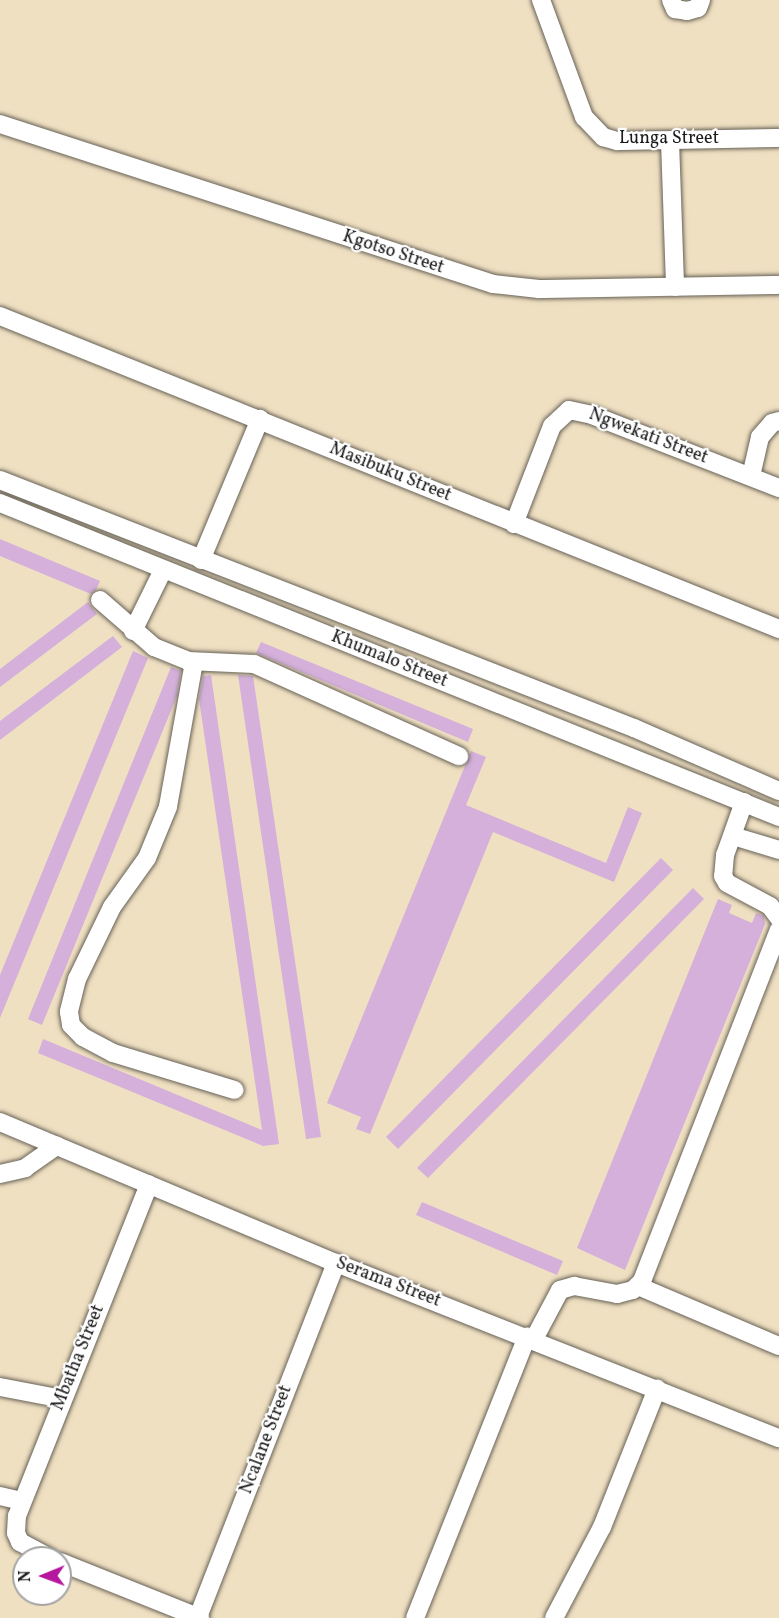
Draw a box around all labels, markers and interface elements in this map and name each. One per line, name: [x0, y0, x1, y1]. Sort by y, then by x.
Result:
street label: Lunga Street: [619, 128, 719, 150]
street label: Kgotso Street: [340, 226, 446, 280]
street label: Ngwekati Street: [585, 404, 711, 470]
street label: Masibuku Street: [326, 439, 454, 507]
street label: Khumalo Street: [328, 627, 450, 693]
street label: Serama Street: [332, 1253, 444, 1313]
street label: Mbatha Street: [48, 1302, 110, 1414]
street label: Ncalane Street: [236, 1383, 298, 1497]
north arrow: [12, 1546, 72, 1606]
text: N: [15, 1570, 37, 1582]

